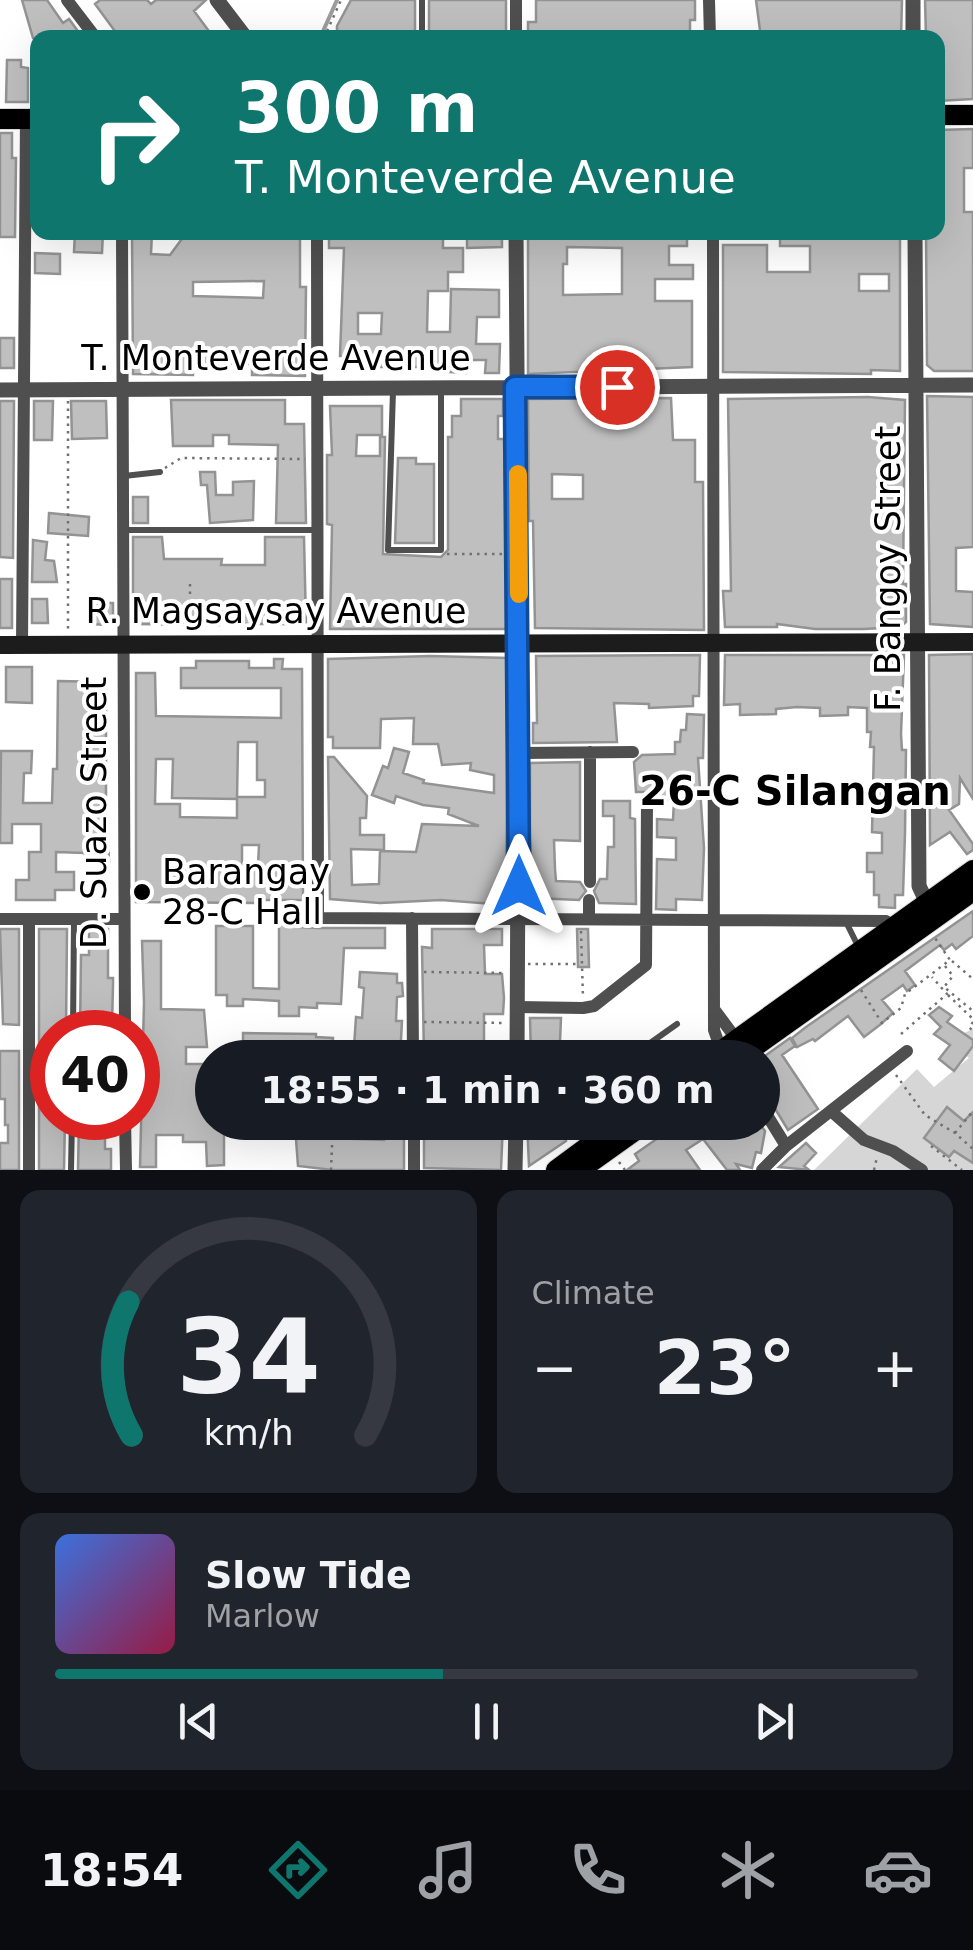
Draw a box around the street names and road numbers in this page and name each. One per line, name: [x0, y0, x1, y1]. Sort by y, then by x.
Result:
street label: T. Monteverde Avenue: [80, 338, 471, 378]
street label: F. Bangoy Street: [868, 426, 908, 712]
street label: R. Magsaysay Avenue: [85, 591, 467, 631]
street label: D. Suazo Street: [74, 677, 114, 949]

